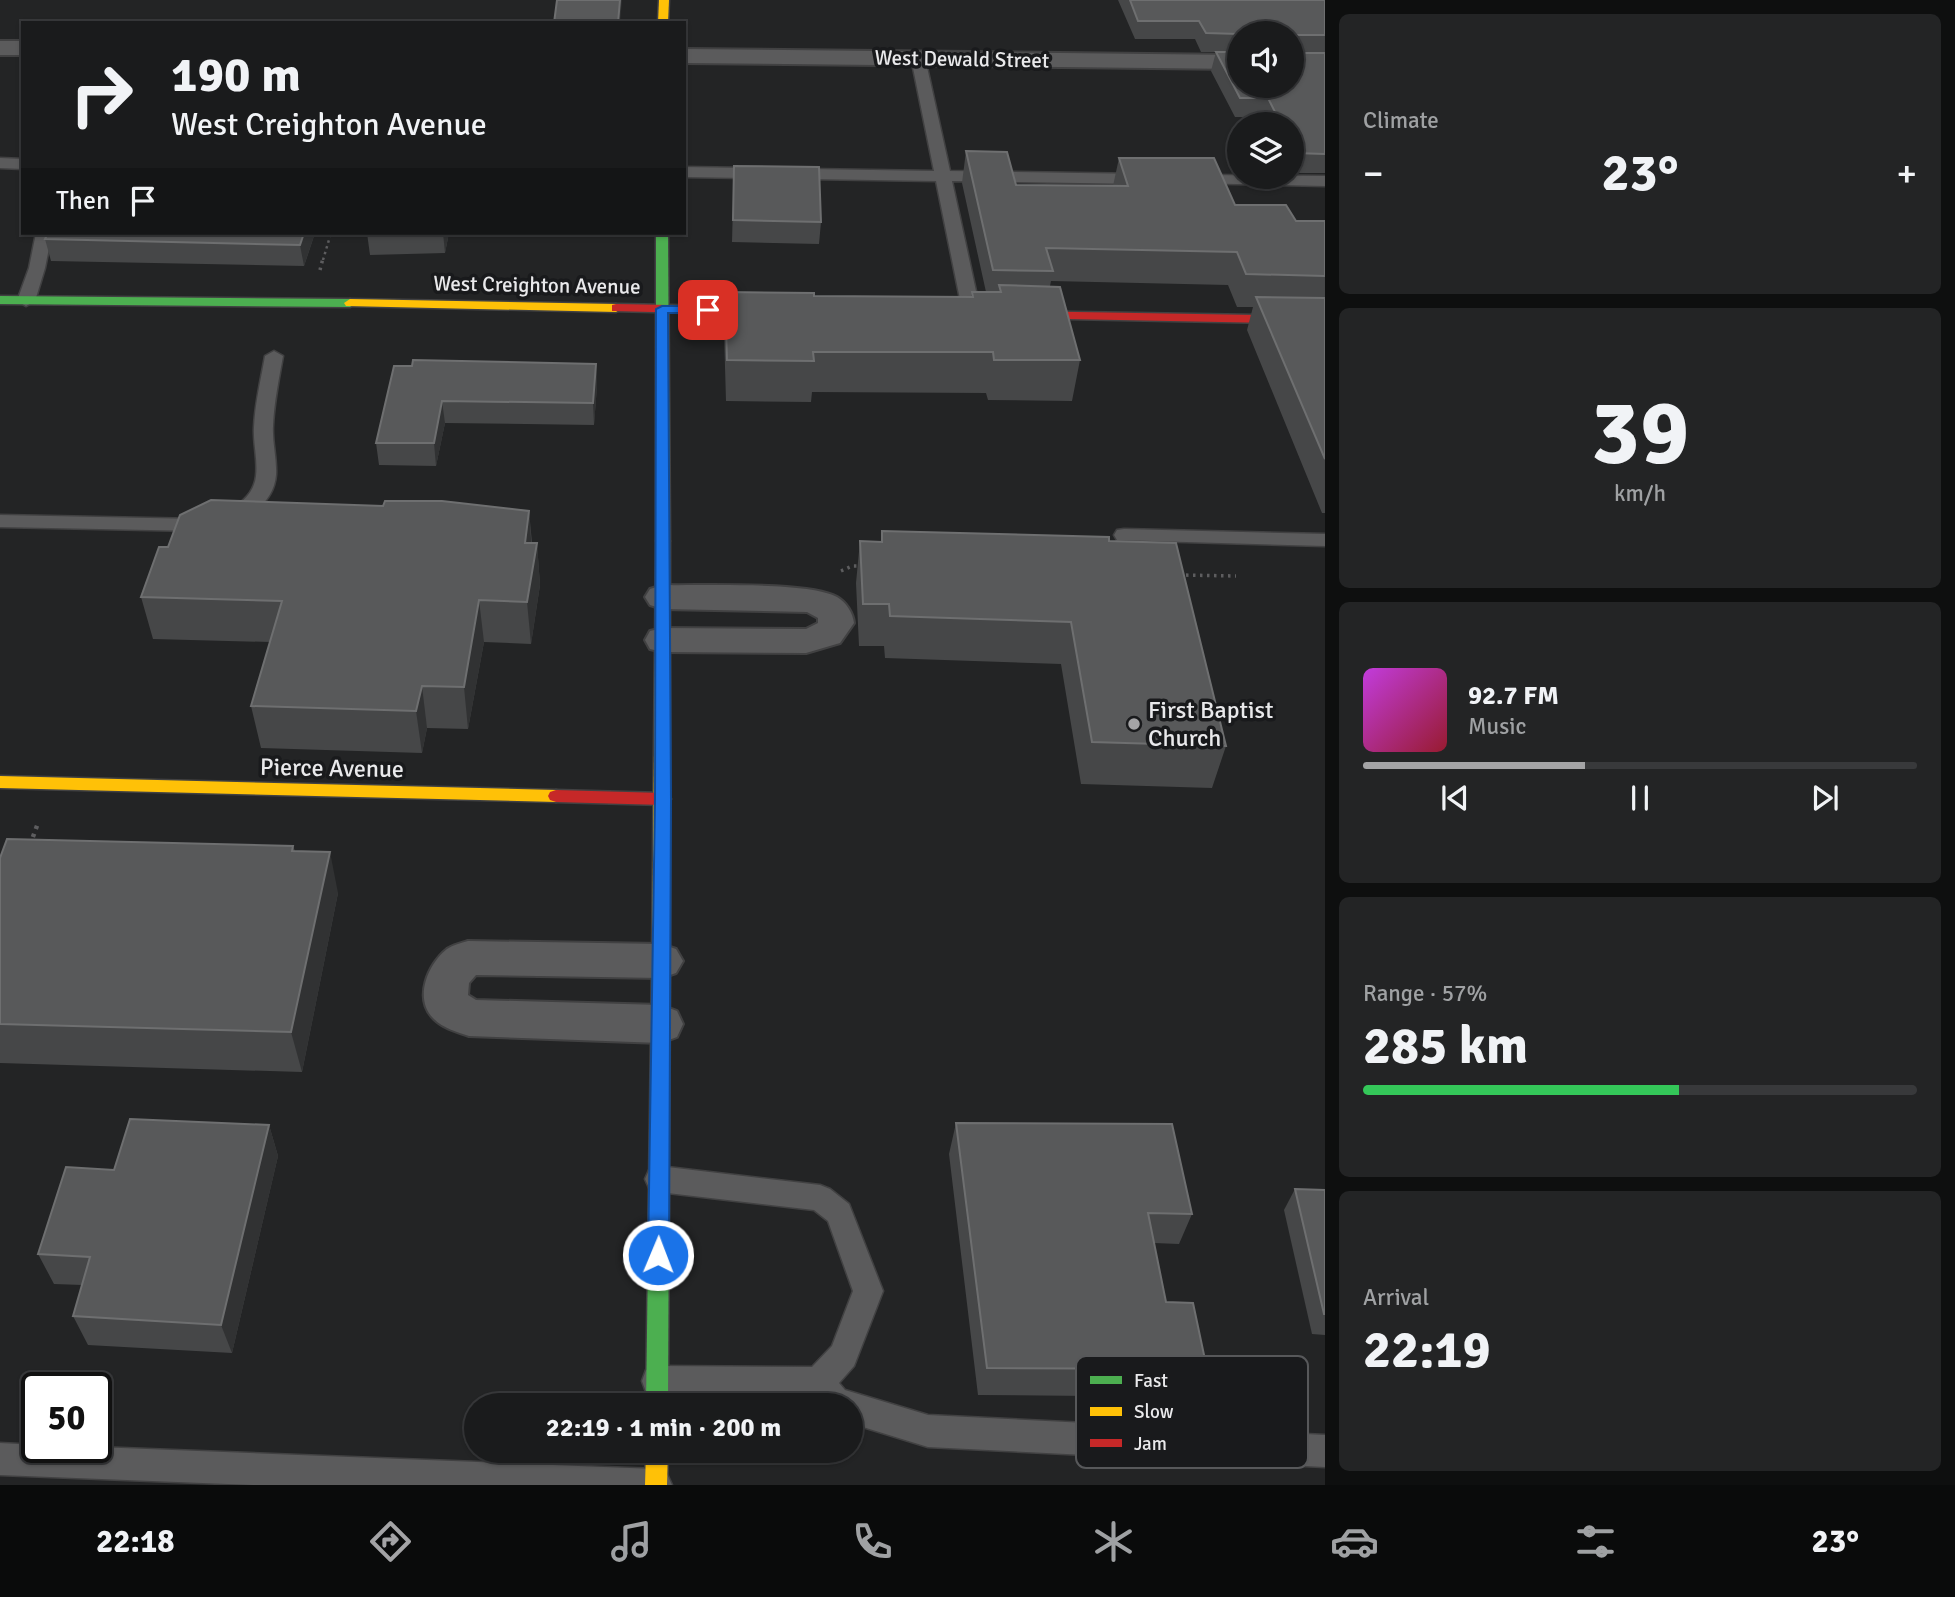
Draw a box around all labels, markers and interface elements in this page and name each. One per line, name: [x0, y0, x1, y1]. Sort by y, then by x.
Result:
map controls: [1227, 21, 1304, 189]
button: sound: [1227, 21, 1304, 98]
street label: West Dewald Street: [874, 44, 1050, 74]
text: 190 m: [171, 45, 301, 105]
icon: right: [56, 49, 147, 140]
text: West Creighton Avenue: [171, 105, 487, 144]
text: Climate: [1363, 106, 1439, 135]
button: layers: [1227, 112, 1304, 189]
text: 23°: [1602, 141, 1678, 205]
text: −: [1363, 150, 1384, 197]
text: +: [1896, 150, 1917, 197]
icon: arrive: [124, 182, 162, 220]
text: Then: [56, 185, 110, 217]
street label: West Creighton Avenue: [433, 270, 641, 300]
pin: [678, 280, 738, 340]
icon: arrive: [689, 291, 727, 329]
text: 39: [1591, 377, 1689, 490]
text: km/h: [1614, 479, 1666, 508]
text: 92.7 FM: [1468, 680, 1559, 712]
place label: First Baptist Church: [1148, 695, 1273, 753]
text: Music: [1468, 712, 1526, 741]
marker: First Baptist Church: [1126, 716, 1142, 732]
street label: Pierce Avenue: [260, 752, 404, 784]
icon: previous: [1436, 779, 1474, 817]
icon: pause: [1621, 779, 1659, 817]
icon: next: [1806, 779, 1844, 817]
text: Range · 57%: [1363, 979, 1487, 1008]
text: 285 km: [1363, 1014, 1528, 1078]
position arrow: [621, 1218, 695, 1292]
text: Arrival: [1363, 1283, 1429, 1312]
text: 22:19: [1363, 1318, 1491, 1382]
legend: [1076, 1356, 1308, 1468]
text: Fast: [1134, 1369, 1168, 1393]
speed limit sign: 50: [21, 1372, 112, 1463]
text: Slow: [1134, 1400, 1174, 1424]
text: 22:19 · 1 min · 200 m: [546, 1412, 781, 1444]
text: Jam: [1134, 1432, 1167, 1456]
icon: directions: [366, 1517, 415, 1566]
icon: music: [607, 1517, 656, 1566]
icon: phone: [848, 1517, 897, 1566]
icon: climate: [1089, 1517, 1138, 1566]
icon: car: [1330, 1517, 1379, 1566]
icon: filters: [1571, 1517, 1620, 1566]
text: 22:18: [96, 1522, 174, 1561]
text: 23°: [1812, 1522, 1859, 1561]

